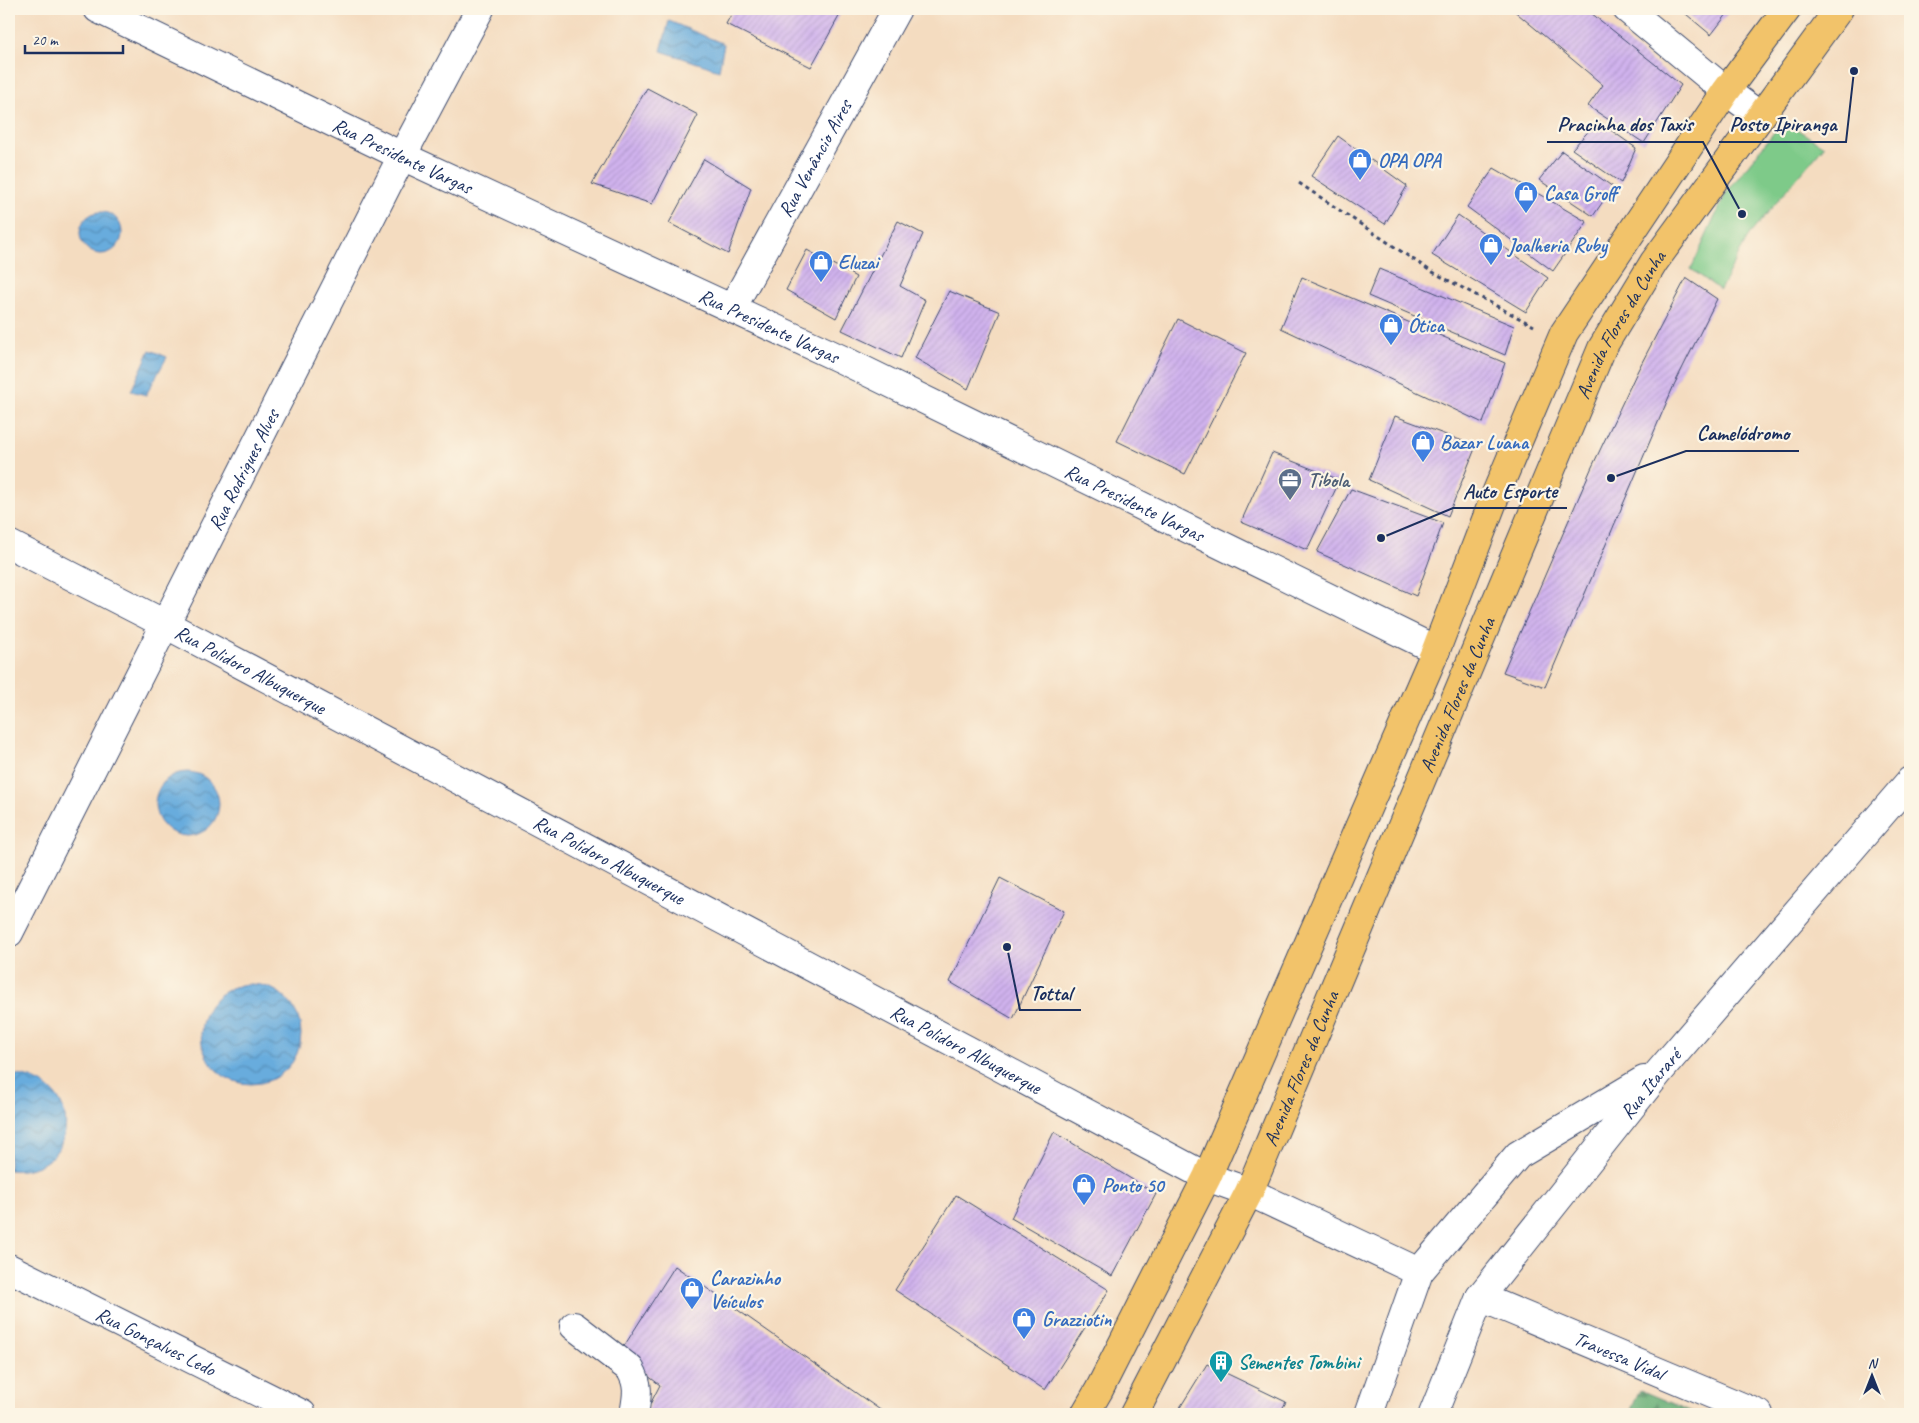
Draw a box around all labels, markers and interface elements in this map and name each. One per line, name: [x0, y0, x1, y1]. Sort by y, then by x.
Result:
scale bar: [25, 22, 122, 54]
text: 20 m: [32, 31, 59, 50]
street label: Rua Venâncio Aires: [772, 93, 858, 221]
callout: Pracinha dos Taxis: [1547, 106, 1703, 142]
callout: Posto Ipiranga: [1719, 106, 1846, 142]
text: Pracinha dos Taxis: [1557, 111, 1695, 137]
text: Posto Ipiranga: [1729, 111, 1838, 137]
street label: Rua Presidente Vargas: [329, 112, 478, 200]
shop icon: OPA OPA: [1347, 147, 1373, 181]
place label: OPA OPA: [1378, 148, 1442, 173]
shop icon: Casa Groff: [1513, 180, 1539, 214]
place label: Casa Groff: [1544, 181, 1622, 206]
shop icon: Joalheria Ruby: [1478, 232, 1504, 266]
place label: Joalheria Ruby: [1506, 233, 1609, 259]
street label: Avenida Flores da Cunha: [1570, 244, 1672, 402]
shop icon: Eluzai: [808, 249, 834, 283]
place label: Eluzai: [838, 250, 881, 275]
street label: Rua Presidente Vargas: [695, 282, 845, 370]
shop icon: Ótica: [1378, 312, 1404, 346]
place label: Ótica: [1408, 313, 1446, 338]
street label: Rua Rodrigues Alves: [202, 403, 285, 535]
callout: Camelódromo: [1686, 415, 1799, 451]
text: Camelódromo: [1697, 420, 1792, 446]
shop icon: Bazar Luana: [1410, 429, 1436, 463]
place label: Bazar Luana: [1440, 430, 1530, 455]
street label: Rua Presidente Vargas: [1061, 458, 1210, 548]
office icon: Tibola: [1277, 467, 1303, 501]
place label: Tibola: [1308, 468, 1351, 493]
callout: Auto Esporte: [1453, 472, 1567, 508]
text: Auto Esporte: [1463, 478, 1559, 504]
street label: Avenida Flores da Cunha: [1413, 612, 1501, 776]
street label: Rua Polidoro Albuquerque: [171, 619, 332, 720]
street label: Rua Polidoro Albuquerque: [529, 809, 690, 911]
callout: Tottal: [1020, 974, 1081, 1010]
text: Tottal: [1030, 980, 1076, 1006]
street label: Avenida Flores da Cunha: [1257, 985, 1345, 1150]
street label: Rua Polidoro Albuquerque: [886, 999, 1047, 1100]
street label: Rua Itararé: [1614, 1041, 1688, 1124]
shop icon: Ponto 50: [1071, 1172, 1097, 1206]
place label: Ponto 50: [1102, 1173, 1166, 1198]
place label: Carazinho Veículos: [710, 1266, 782, 1314]
shop icon: Carazinho Veículos: [679, 1276, 705, 1310]
street label: Rua Gonçalves Ledo: [92, 1301, 221, 1382]
shop icon: Grazziotin: [1011, 1306, 1037, 1340]
place label: Grazziotin: [1042, 1307, 1112, 1332]
street label: Travessa Vidal: [1570, 1325, 1672, 1387]
building icon: Sementes Tombini: [1208, 1349, 1234, 1383]
place label: Sementes Tombini: [1238, 1350, 1362, 1375]
north arrow: [1846, 1350, 1896, 1400]
text: N: [1868, 1355, 1879, 1372]

